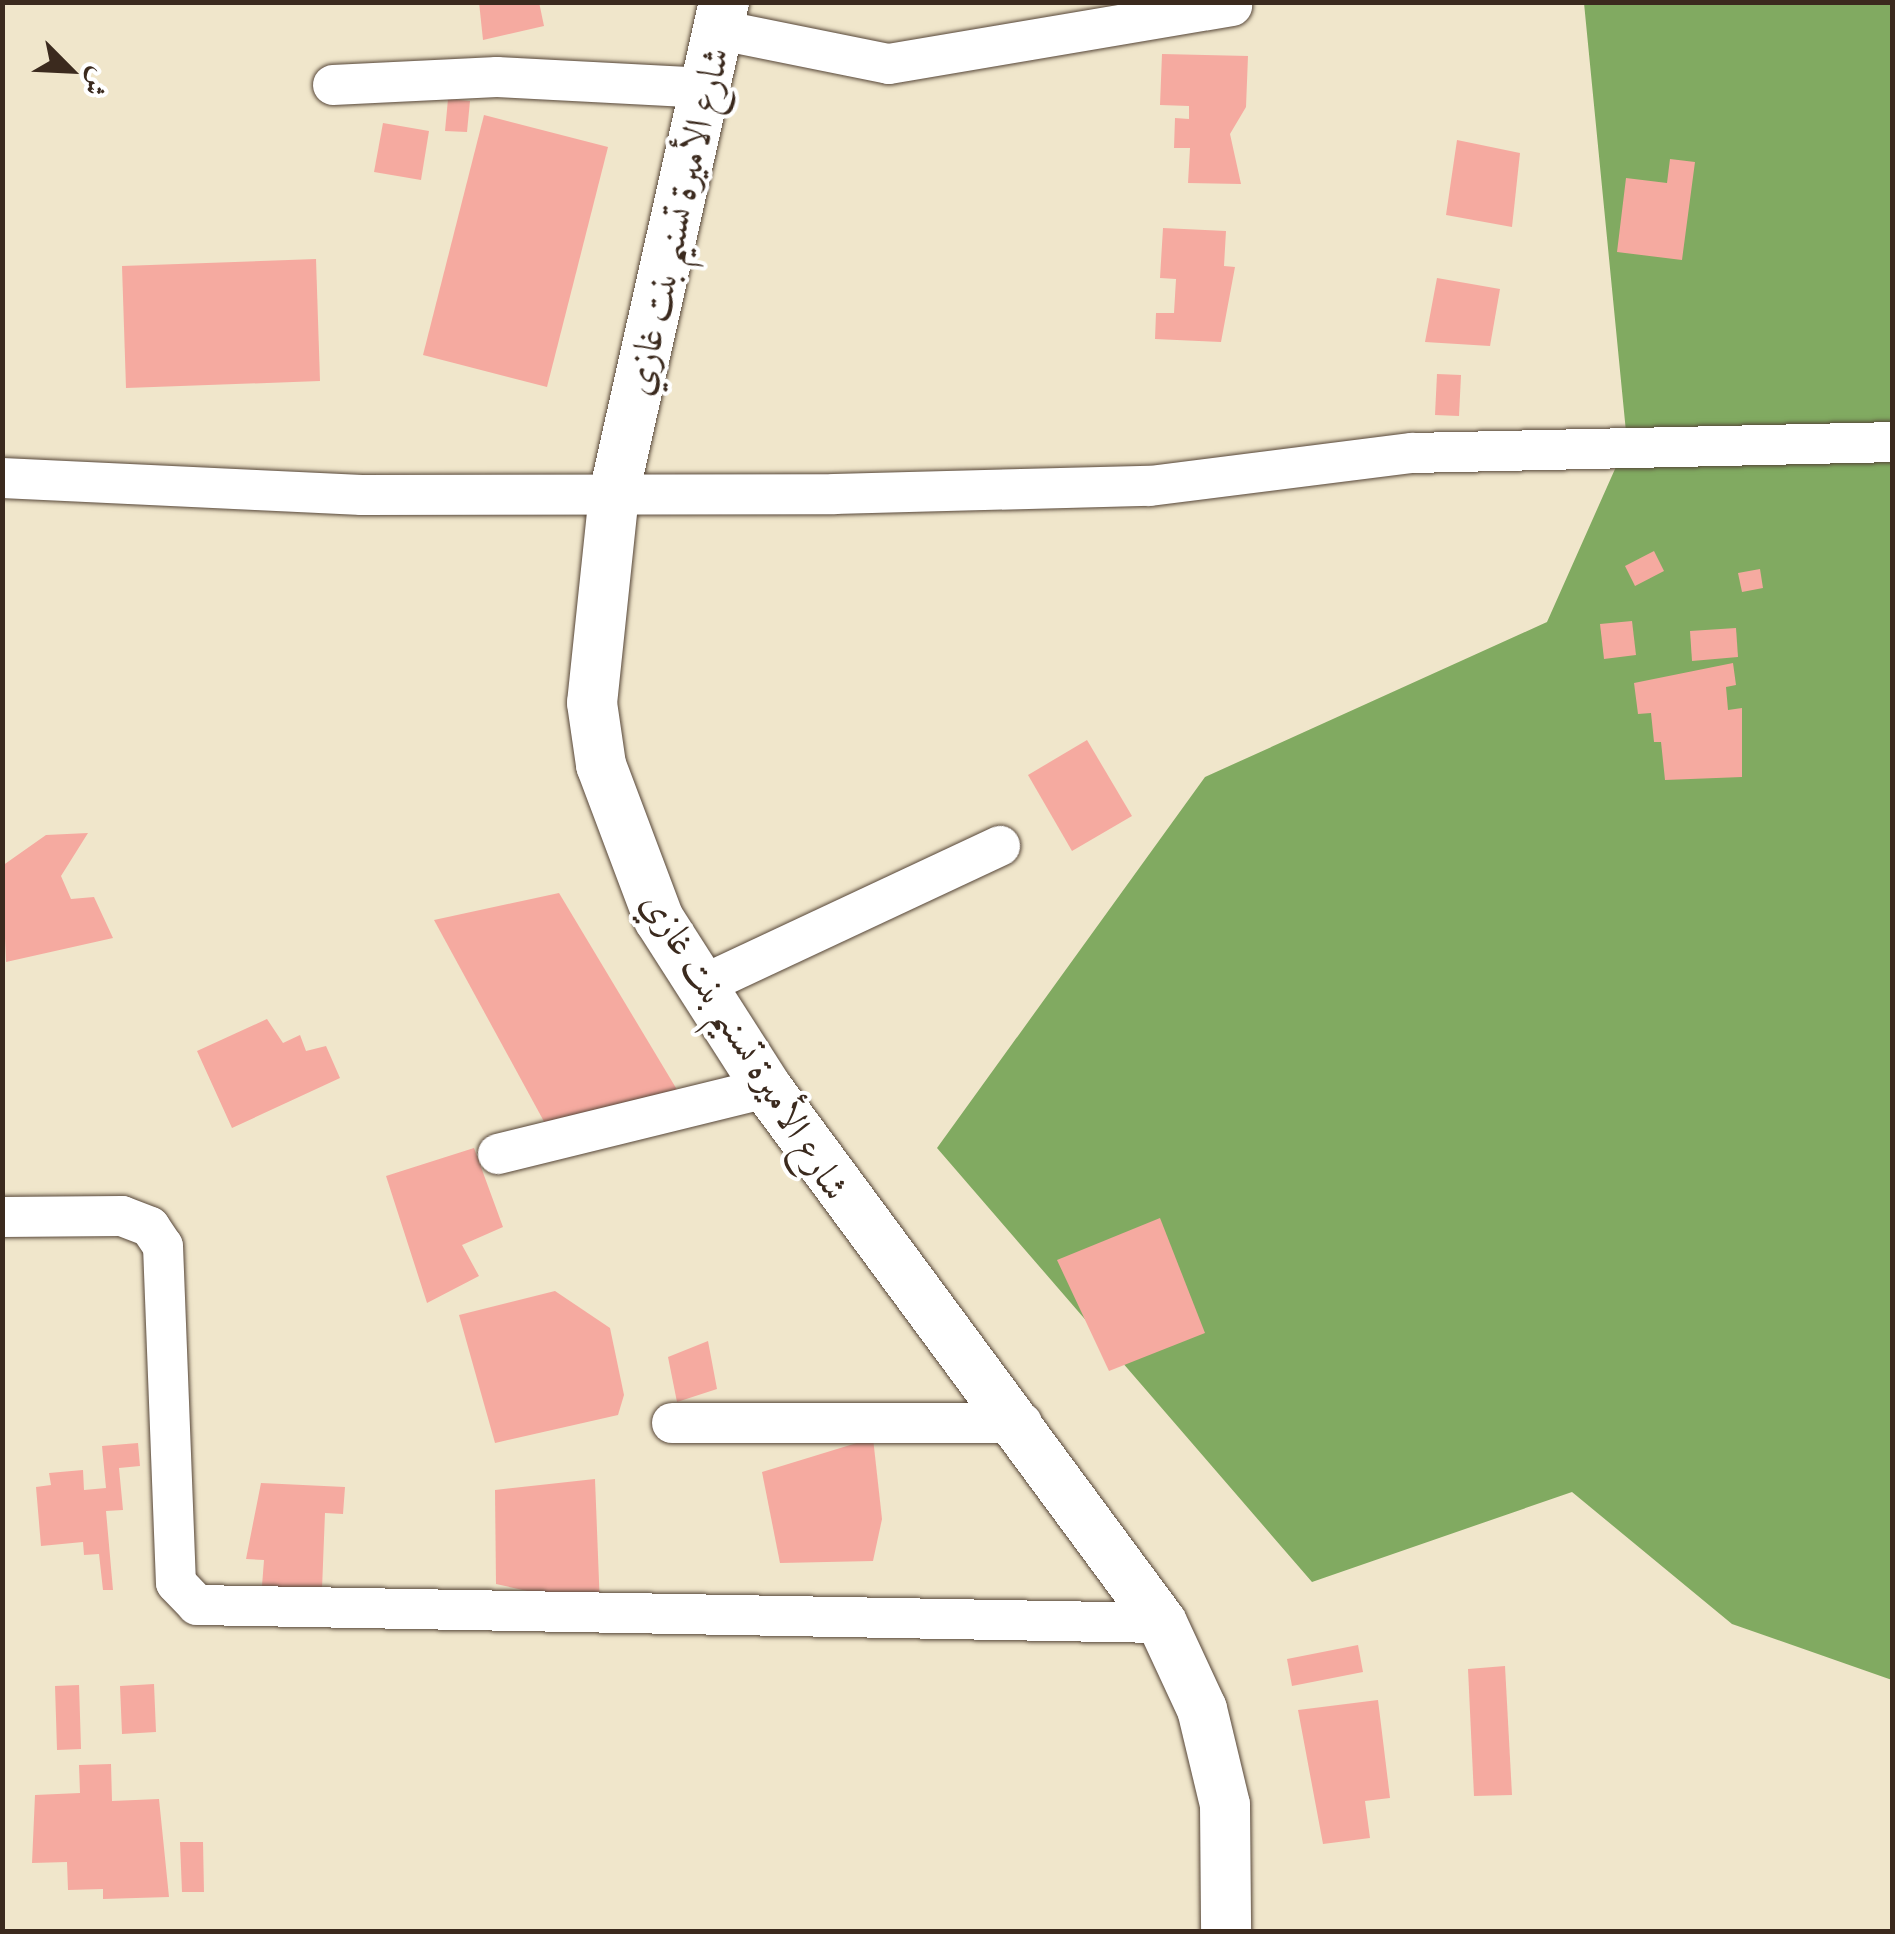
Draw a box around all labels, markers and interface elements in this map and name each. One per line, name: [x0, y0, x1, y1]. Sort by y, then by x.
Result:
north arrow: [20, 20, 120, 120]
street label: شارع الأميرة تسنيم بنت غازي: [614, 43, 738, 399]
text: ش: [75, 62, 120, 102]
street label: شارع الأميرة تسنيم بنت غازي: [632, 882, 860, 1208]

